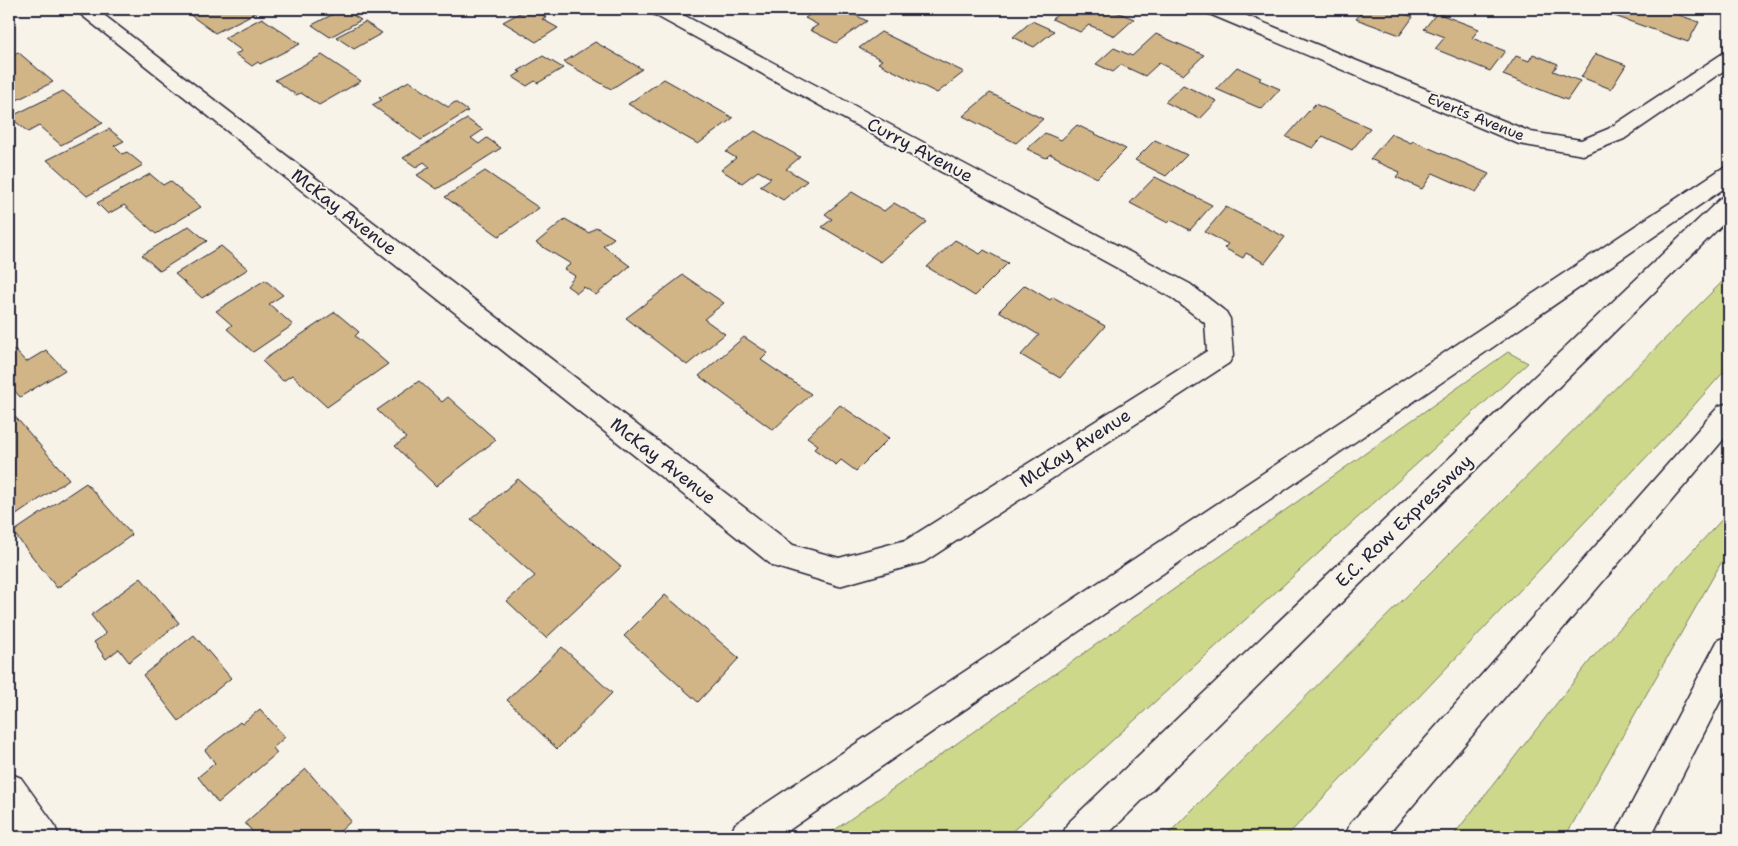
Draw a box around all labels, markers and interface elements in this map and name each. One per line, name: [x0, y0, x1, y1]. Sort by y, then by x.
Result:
street label: Everts Avenue: [1424, 88, 1528, 146]
street label: Curry Avenue: [863, 112, 977, 188]
street label: McKay Avenue: [286, 163, 402, 261]
street label: McKay Avenue: [1015, 403, 1135, 493]
street label: McKay Avenue: [605, 412, 721, 510]
street label: E.C. Row Expressway: [1330, 449, 1478, 593]

